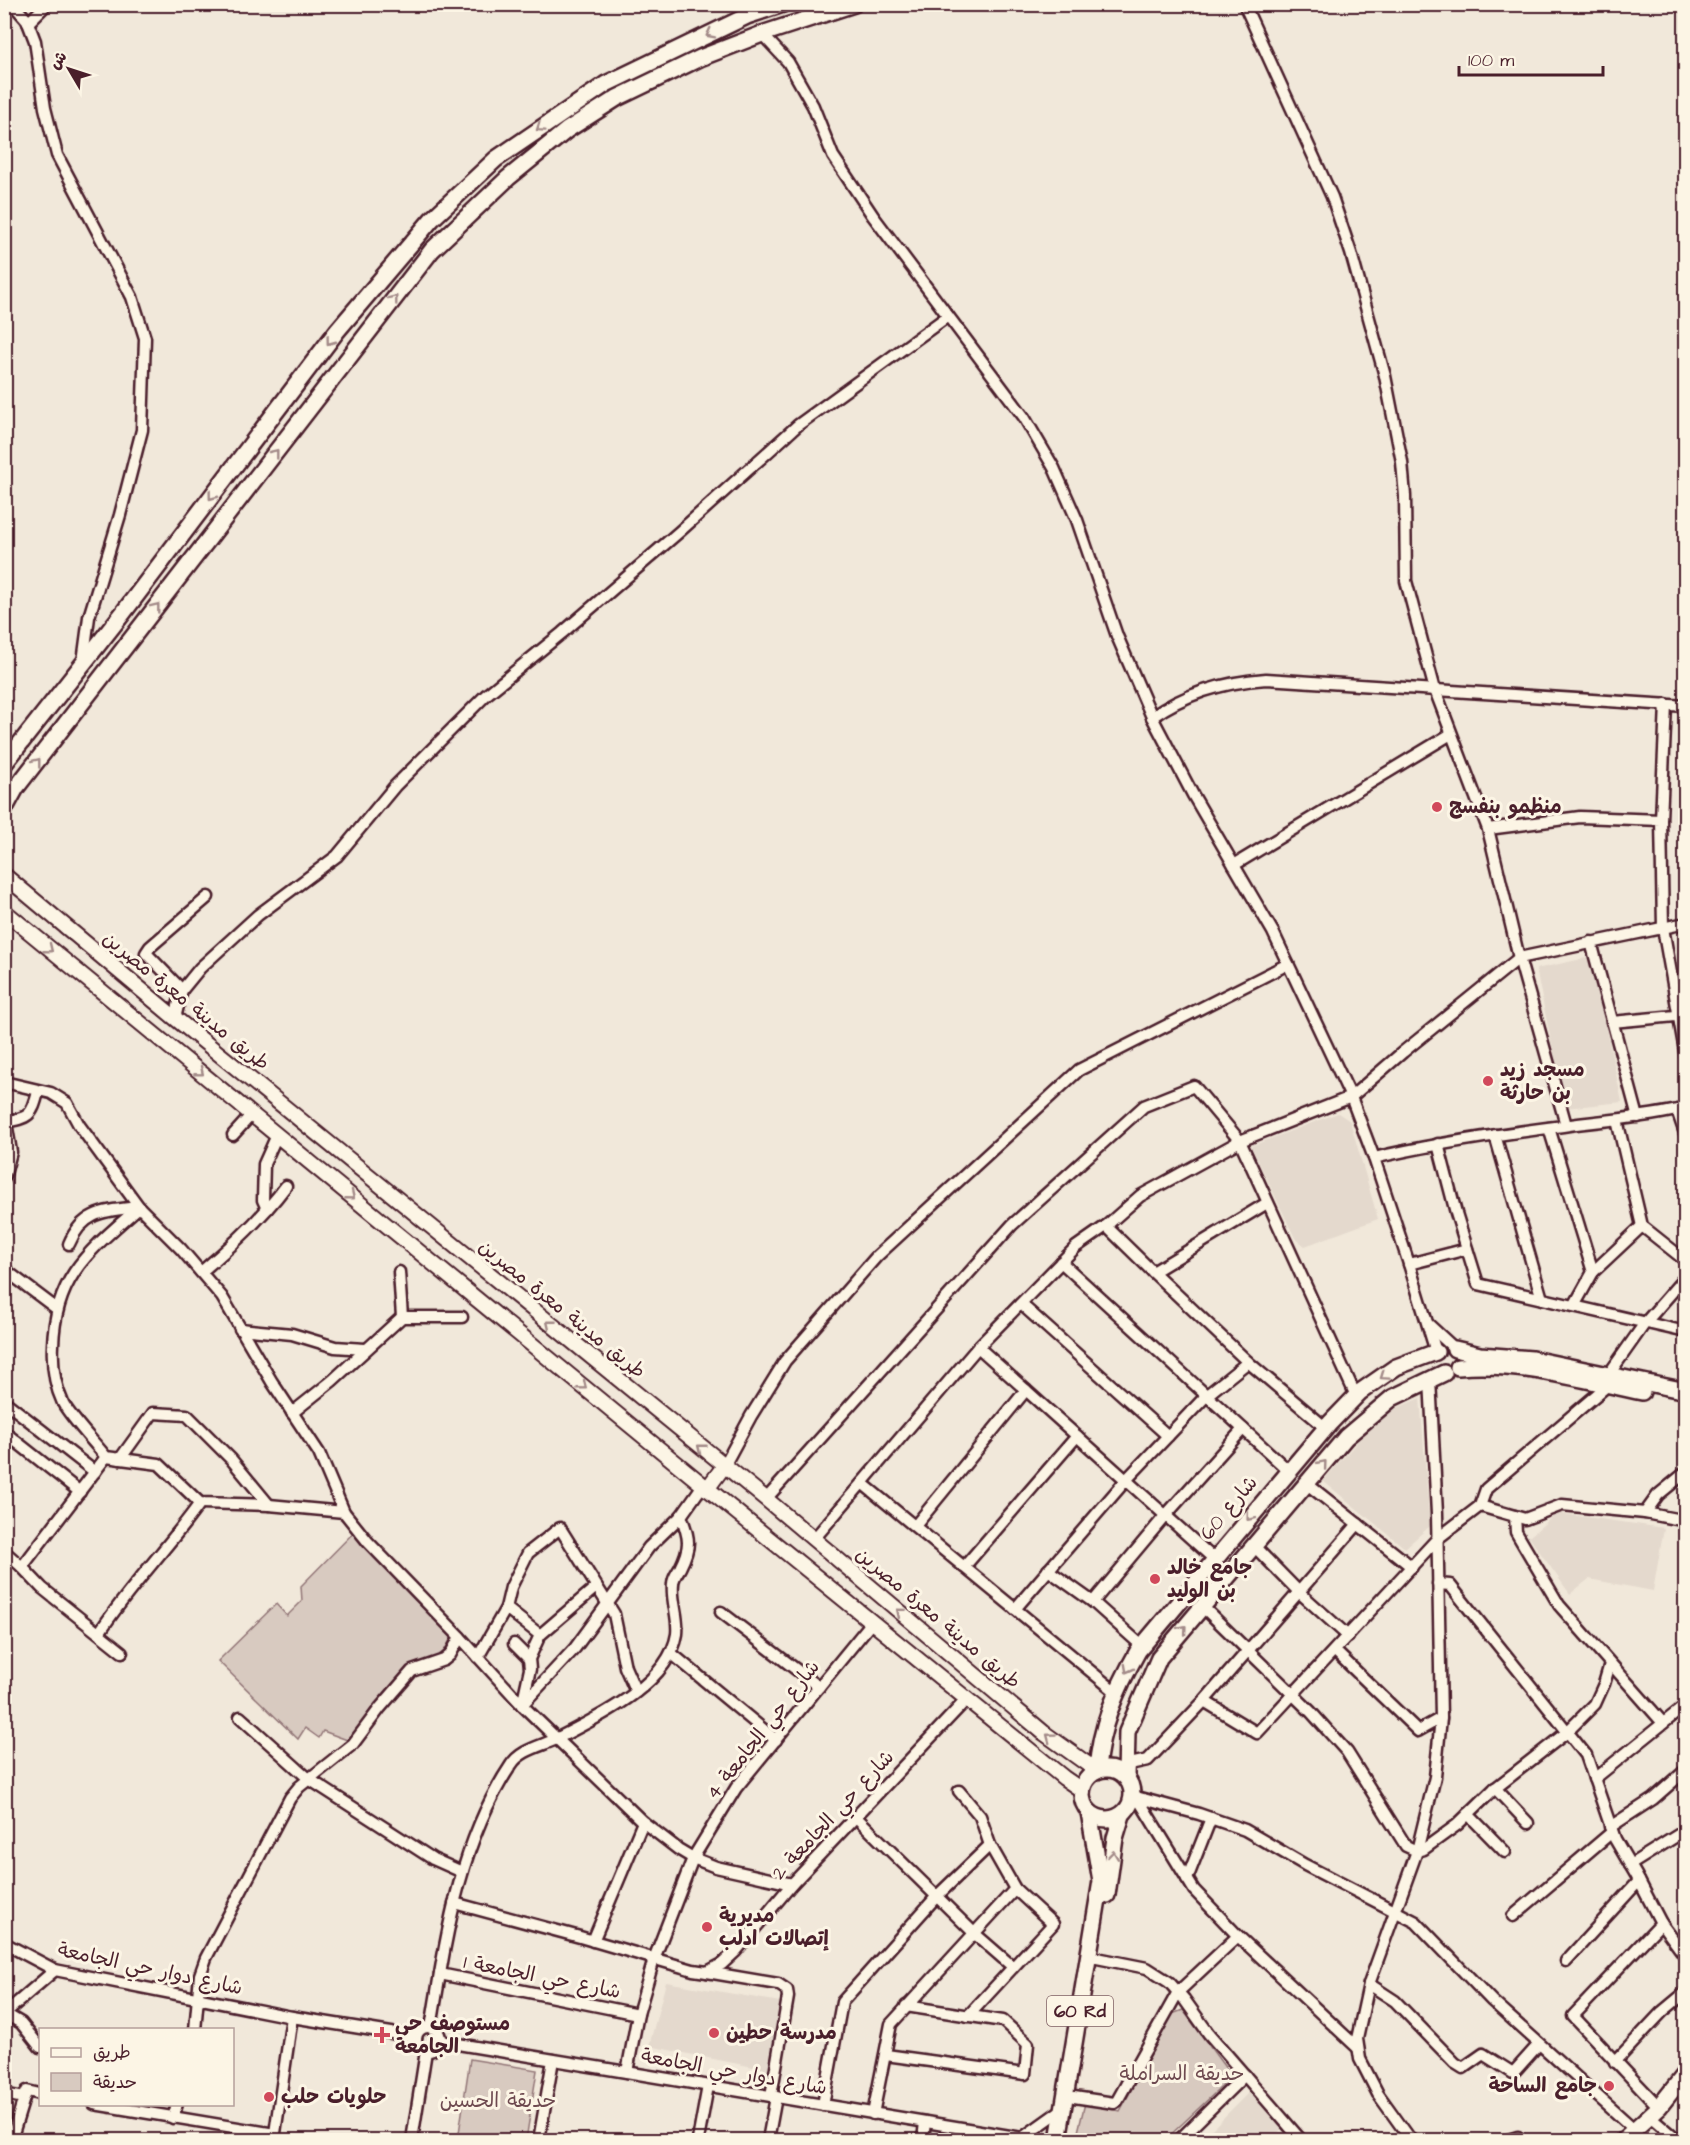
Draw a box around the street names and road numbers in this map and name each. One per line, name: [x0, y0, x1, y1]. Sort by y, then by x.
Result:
street label: طريق مدينة معرة مصرين: [96, 925, 276, 1077]
street label: طريق مدينة معرة مصرين: [472, 1233, 652, 1385]
street label: شارع 60: [1194, 1470, 1264, 1546]
street label: طريق مدينة معرة مصرين: [849, 1540, 1027, 1696]
street label: شارع حي الجامعة 4: [699, 1654, 829, 1808]
street label: شارع حي الجامعة 2: [765, 1744, 903, 1888]
street label: شارع دوار حي الجامعة: [54, 1936, 245, 2005]
street label: شارع حي الجامعة 1: [461, 1948, 623, 2009]
road number: 60 Rd: [1047, 1996, 1113, 2026]
street label: شارع دوار حي الجامعة: [638, 2042, 829, 2105]

